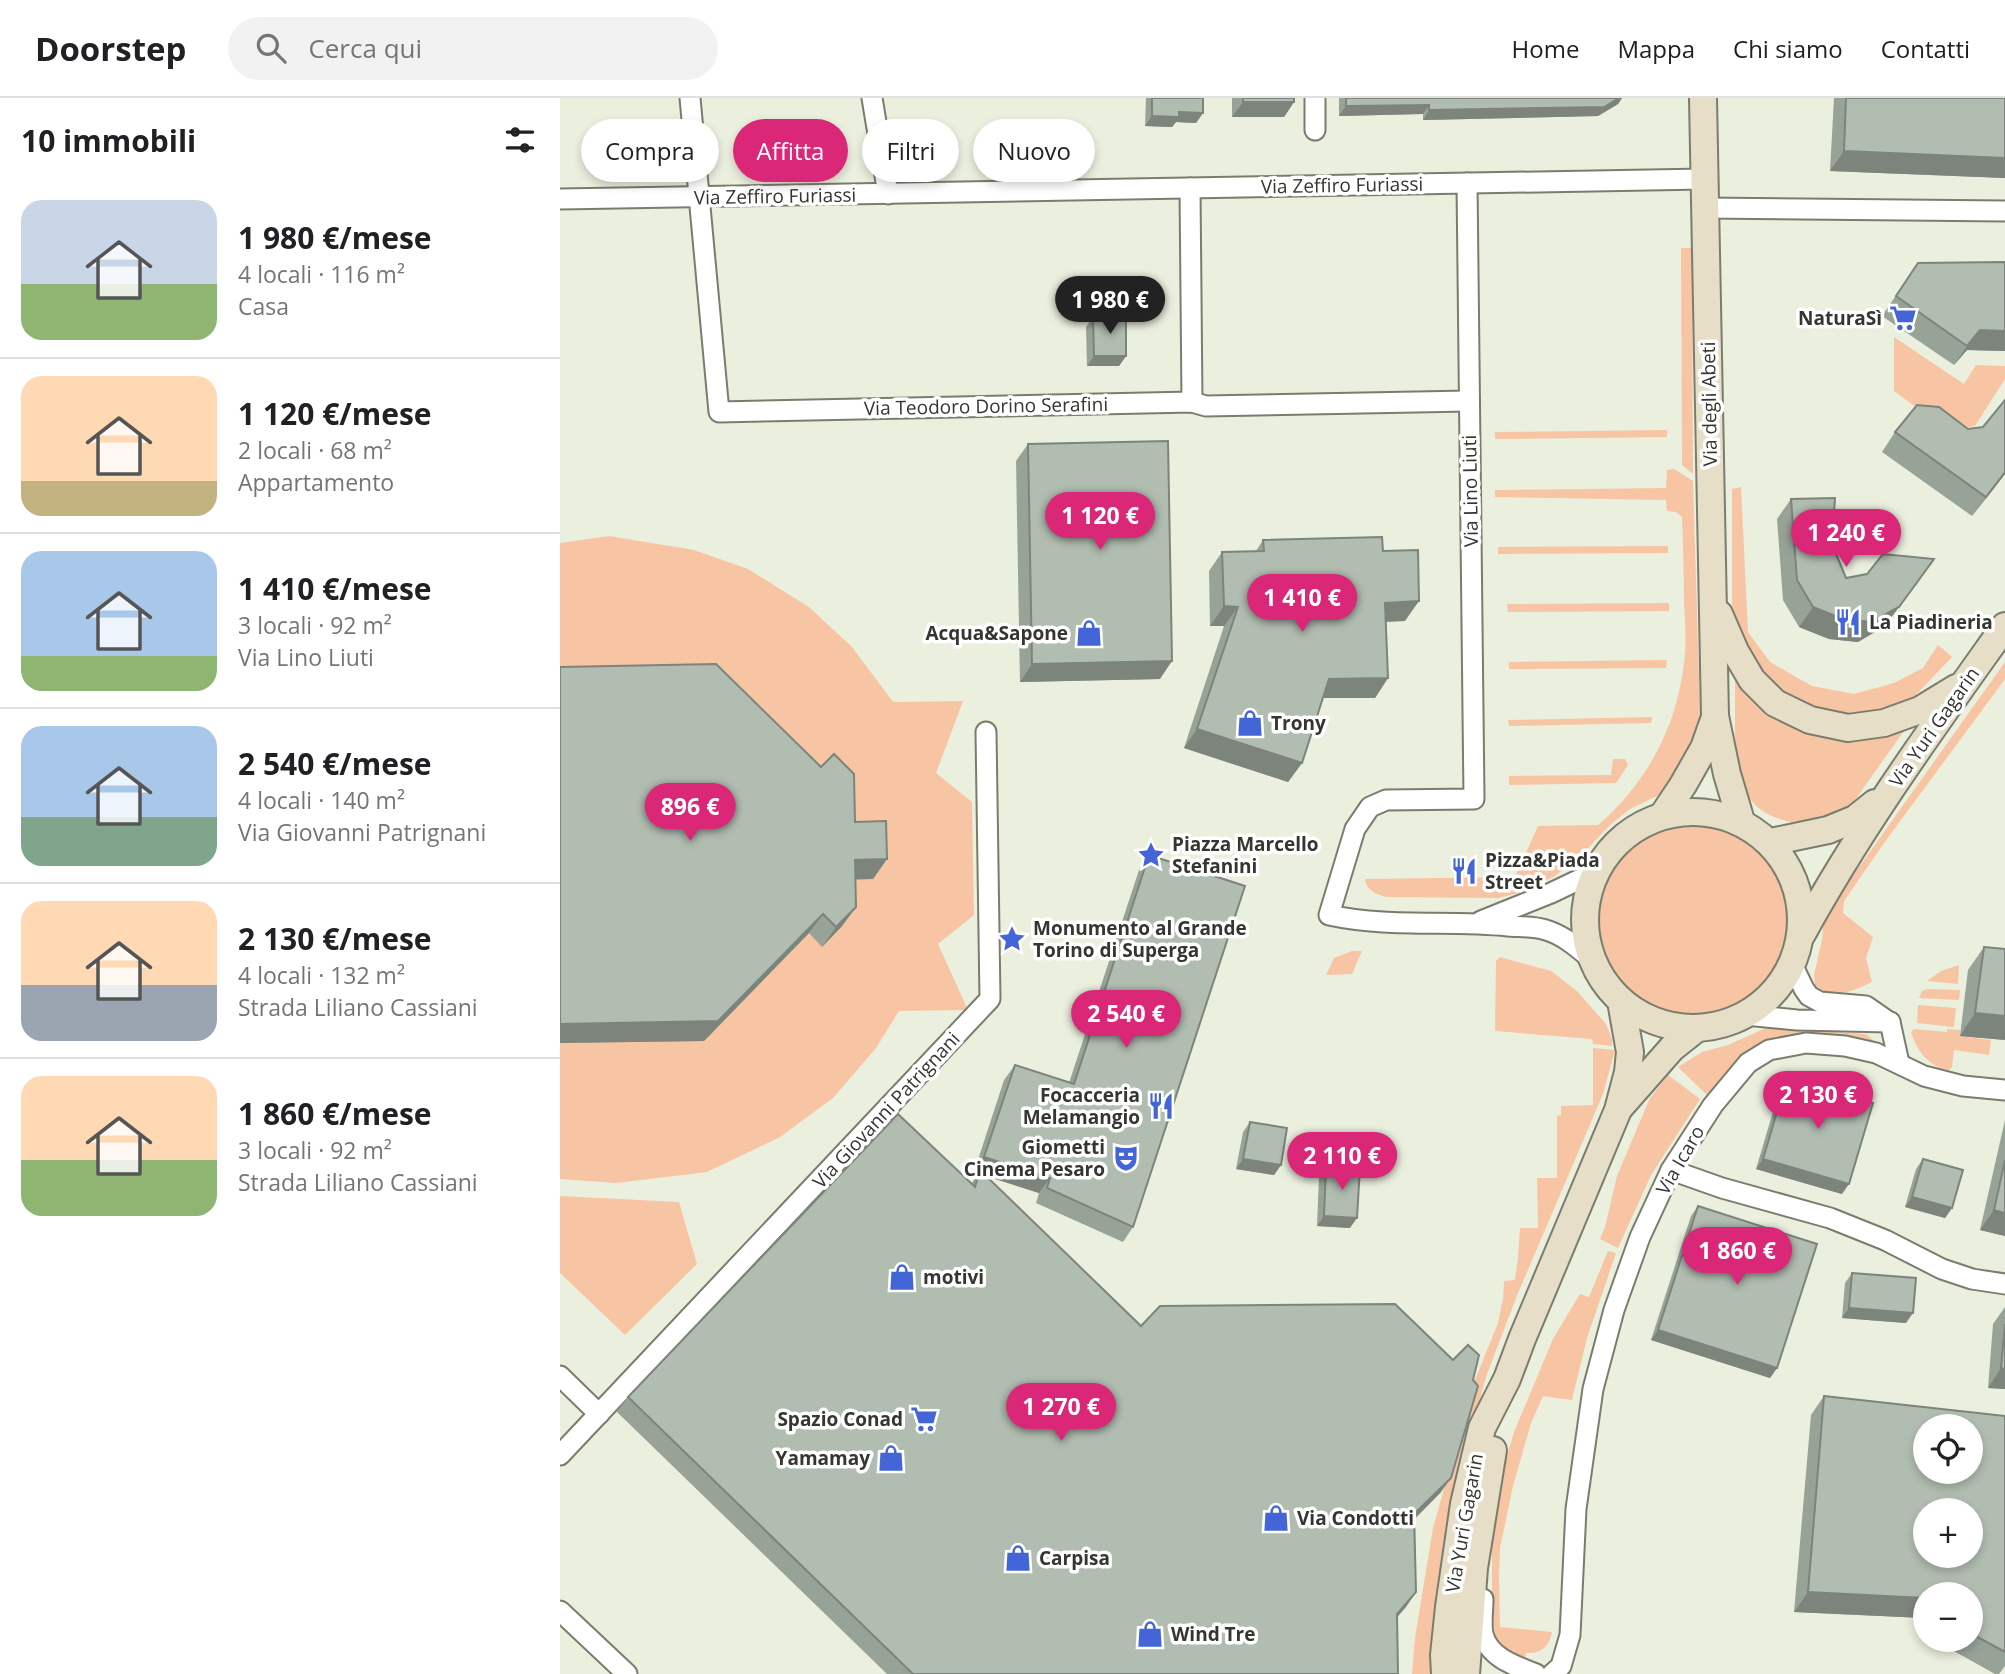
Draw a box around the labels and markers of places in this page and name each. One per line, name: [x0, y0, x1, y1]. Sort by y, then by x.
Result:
pin: 1 980 €: [1045, 276, 1175, 336]
supermarket icon: NaturaSì: [1888, 303, 1918, 333]
place label: NaturaSì: [1798, 305, 1882, 331]
pin: 1 120 €: [1035, 492, 1165, 552]
pin: 1 240 €: [1781, 510, 1911, 569]
pin: 1 410 €: [1237, 574, 1367, 634]
restaurant icon: La Piadineria: [1833, 607, 1863, 637]
place label: La Piadineria: [1869, 609, 1993, 635]
shop icon: Acqua&Sapone: [1074, 618, 1104, 648]
place label: Acqua&Sapone: [925, 620, 1068, 646]
shop icon: Trony: [1235, 708, 1265, 738]
place label: Trony: [1271, 710, 1326, 736]
pin: 896 €: [641, 784, 739, 843]
place label: Piazza Marcello Stefanini: [1172, 831, 1319, 879]
place icon: Piazza Marcello Stefanini: [1136, 840, 1166, 870]
place label: Pizza&Piada Street: [1485, 847, 1600, 895]
restaurant icon: Pizza&Piada Street: [1449, 856, 1479, 886]
place label: Monumento al Grande Torino di Superga: [1033, 915, 1247, 963]
place icon: Monumento al Grande Torino di Superga: [997, 924, 1027, 954]
pin: 2 540 €: [1061, 990, 1191, 1050]
pin: 2 130 €: [1753, 1072, 1883, 1131]
place label: Focacceria Melamangio: [1023, 1082, 1140, 1130]
restaurant icon: Focacceria Melamangio: [1146, 1091, 1176, 1121]
pin: 2 110 €: [1277, 1132, 1407, 1192]
place label: Giometti Cinema Pesaro: [964, 1134, 1105, 1182]
theatre icon: Giometti Cinema Pesaro: [1111, 1143, 1141, 1173]
pin: 1 860 €: [1672, 1228, 1802, 1287]
shop icon: motivi: [887, 1262, 917, 1292]
place label: motivi: [923, 1264, 984, 1290]
pin: 1 270 €: [996, 1384, 1126, 1443]
supermarket icon: Spazio Conad: [909, 1404, 939, 1434]
place label: Spazio Conad: [777, 1406, 903, 1432]
shop icon: Yamamay: [876, 1443, 906, 1473]
place label: Yamamay: [776, 1445, 870, 1471]
shop icon: Via Condotti: [1261, 1503, 1291, 1533]
place label: Via Condotti: [1297, 1505, 1414, 1531]
shop icon: Carpisa: [1003, 1543, 1033, 1573]
place label: Carpisa: [1039, 1545, 1110, 1571]
shop icon: Wind Tre: [1135, 1619, 1165, 1649]
place label: Wind Tre: [1171, 1621, 1255, 1647]

